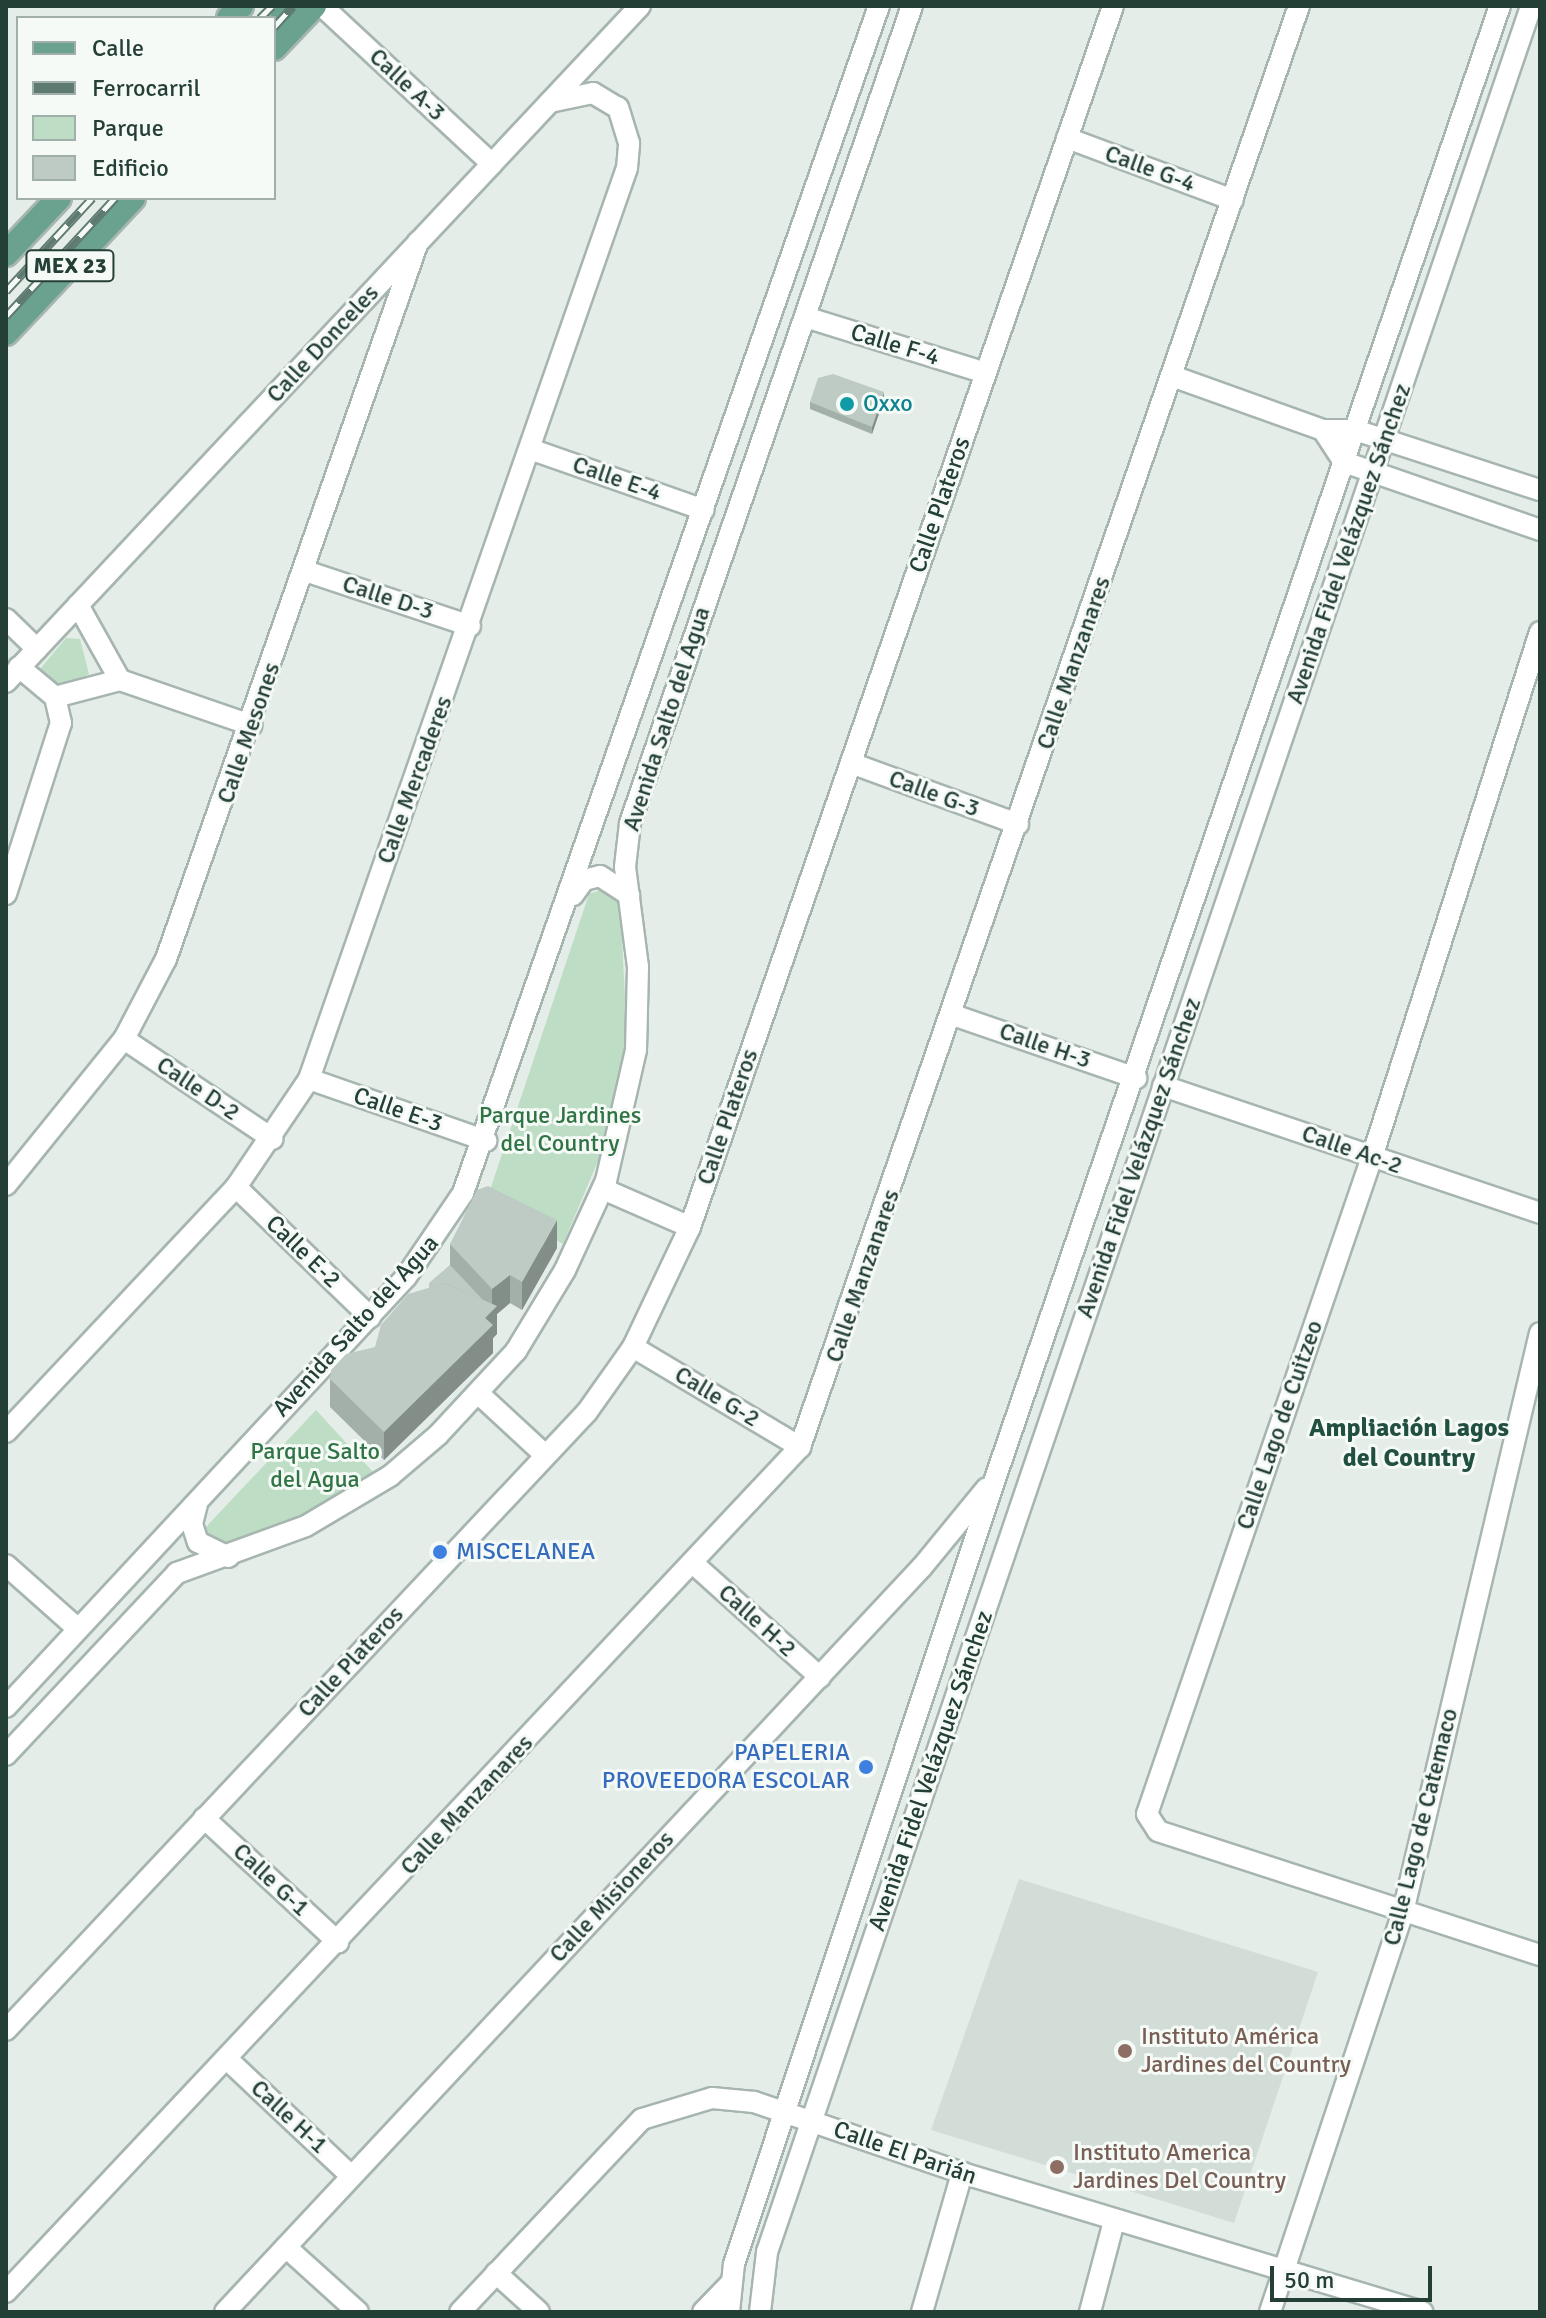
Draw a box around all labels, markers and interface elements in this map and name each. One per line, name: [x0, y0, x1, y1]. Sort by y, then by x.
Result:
legend: [16, 16, 276, 200]
text: Calle: [92, 33, 144, 63]
street label: Calle A-3: [363, 43, 451, 127]
text: Ferrocarril: [92, 73, 201, 103]
text: Parque: [92, 113, 164, 143]
street label: Calle G-4: [1101, 139, 1199, 199]
text: Edificio: [92, 153, 169, 183]
road number: MEX 23: [24, 248, 116, 284]
street label: Calle Donceles: [261, 279, 385, 409]
street label: Calle F-4: [847, 318, 943, 372]
street label: Avenida Fidel Velázquez Sánchez: [1281, 380, 1417, 708]
place label: Oxxo: [863, 390, 913, 418]
marker: Oxxo: [838, 395, 856, 413]
street label: Calle Plateros: [903, 433, 977, 577]
street label: Calle E-4: [569, 450, 665, 508]
street label: Calle D-3: [339, 570, 437, 626]
street label: Calle Manzanares: [1031, 573, 1117, 753]
street label: Avenida Salto del Agua: [617, 603, 717, 835]
street label: Calle Mesones: [211, 659, 287, 807]
street label: Calle Mercaderes: [371, 692, 459, 868]
street label: Calle G-3: [885, 764, 983, 824]
street label: Avenida Fidel Velázquez Sánchez: [1071, 994, 1207, 1322]
street label: Calle H-3: [995, 1017, 1095, 1075]
street label: Calle Plateros: [691, 1045, 765, 1189]
street label: Calle D-2: [151, 1051, 245, 1127]
street label: Calle E-3: [350, 1081, 446, 1139]
park label: Parque Jardines del Country: [479, 1102, 641, 1158]
street label: Calle Ac-2: [1298, 1119, 1406, 1181]
street label: Calle Manzanares: [820, 1186, 906, 1366]
street label: Calle E-2: [260, 1210, 346, 1294]
street label: Avenida Salto del Agua: [267, 1229, 445, 1423]
street label: Calle Lago de Cuitzeo: [1231, 1317, 1329, 1533]
street label: Calle G-2: [669, 1360, 765, 1434]
district label: Ampliación Lagos del Country: [1309, 1413, 1509, 1474]
park label: Parque Salto del Agua: [250, 1438, 380, 1494]
place label: MISCELANEA: [456, 1538, 595, 1566]
marker: MISCELANEA: [431, 1543, 449, 1561]
street label: Calle H-2: [712, 1579, 802, 1663]
street label: Calle Plateros: [292, 1600, 410, 1724]
street label: Avenida Fidel Velázquez Sánchez: [863, 1607, 999, 1935]
street label: Calle Lago de Catemaco: [1378, 1705, 1464, 1949]
street label: Calle Manzanares: [395, 1729, 539, 1881]
place label: PAPELERIA PROVEEDORA ESCOLAR: [602, 1739, 850, 1795]
marker: PAPELERIA PROVEEDORA ESCOLAR: [857, 1758, 875, 1776]
street label: Calle Misioneros: [544, 1825, 680, 1969]
street label: Calle G-1: [227, 1837, 315, 1923]
place label: Instituto América Jardines del Country: [1141, 2023, 1351, 2079]
marker: Instituto América Jardines del Country: [1116, 2042, 1134, 2060]
street label: Calle H-1: [244, 2074, 334, 2160]
street label: Calle El Parián: [830, 2115, 980, 2191]
place label: Instituto America Jardines Del Country: [1073, 2139, 1286, 2195]
marker: Instituto America Jardines Del Country: [1048, 2158, 1066, 2176]
scale bar: [1274, 2250, 1436, 2300]
text: 50 m: [1284, 2265, 1334, 2295]

